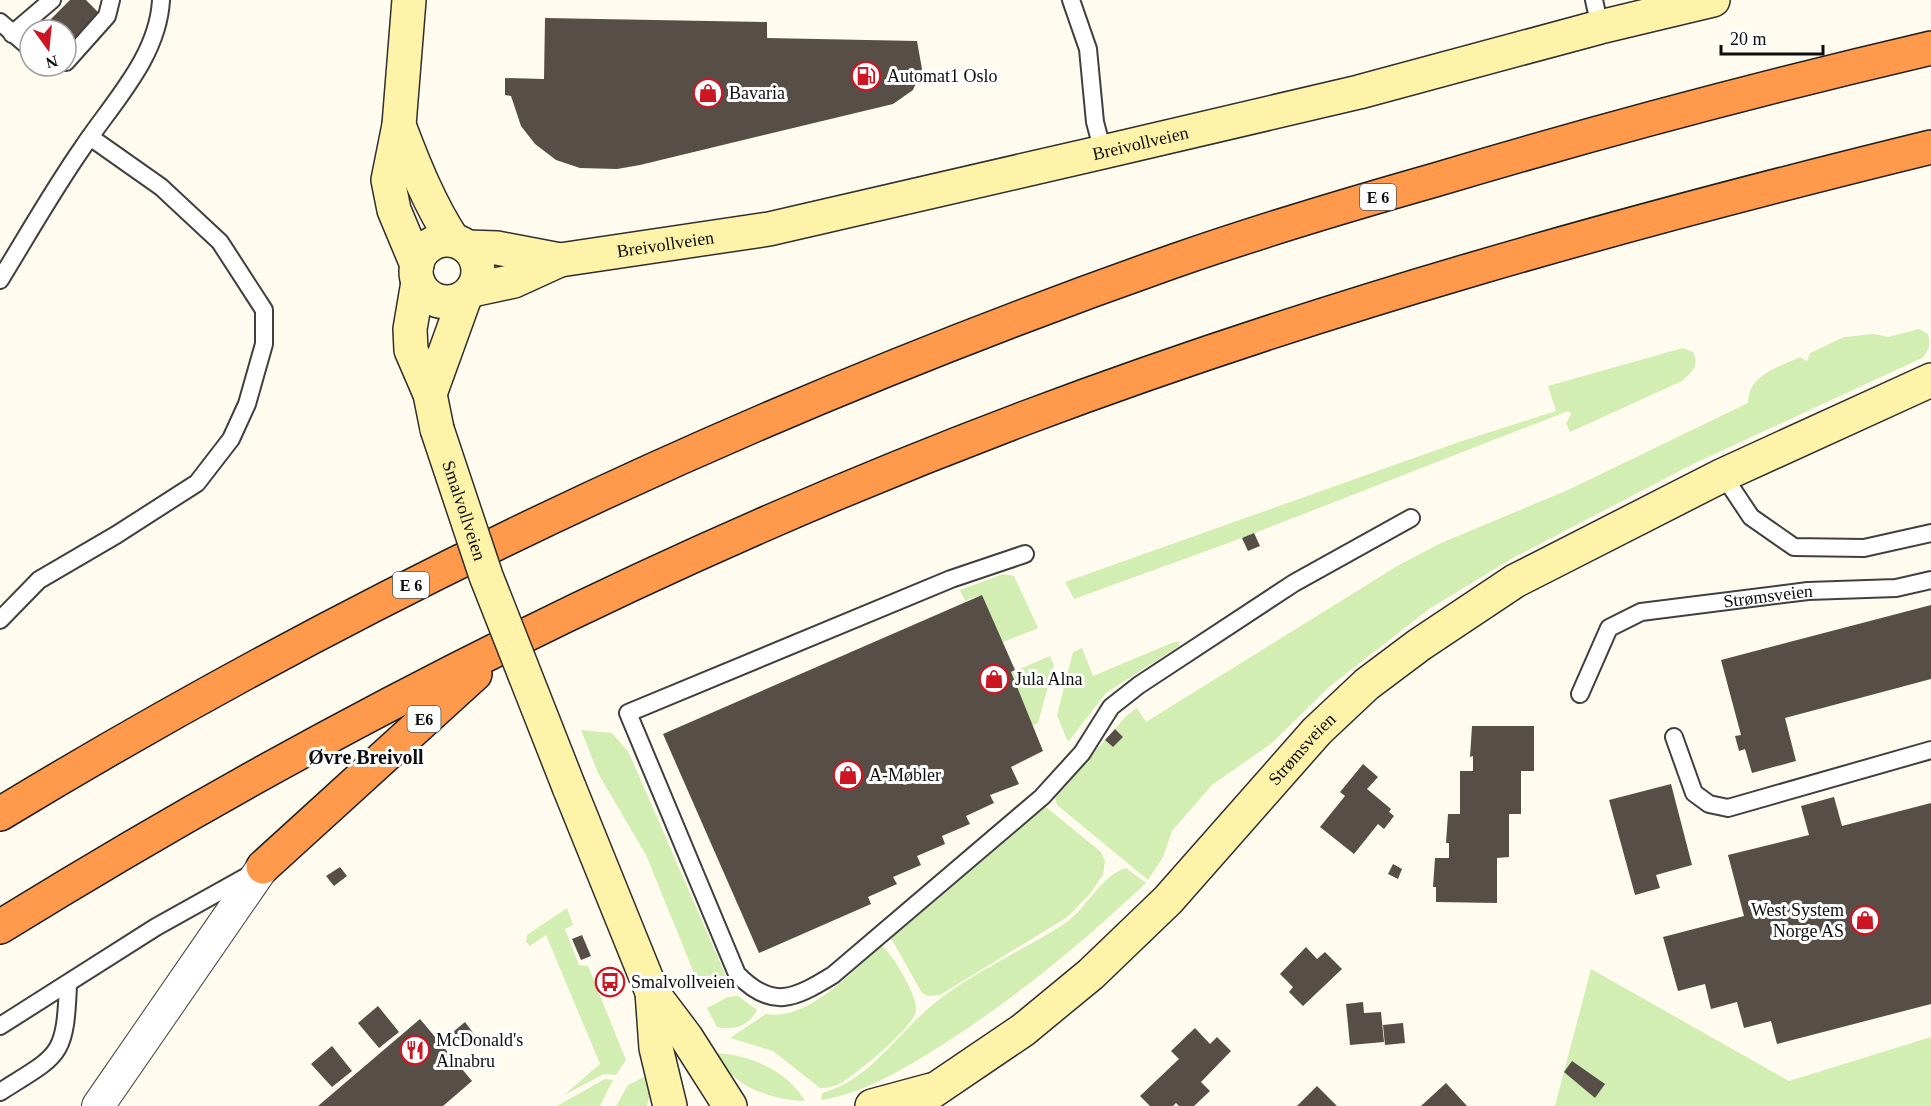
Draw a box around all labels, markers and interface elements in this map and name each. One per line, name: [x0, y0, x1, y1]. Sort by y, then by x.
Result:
north arrow: [18, 18, 78, 78]
scale bar: [1721, 18, 1823, 56]
text: 20 m: [1730, 29, 1767, 49]
text: N: [44, 52, 60, 72]
fuel station icon: Automat1 Oslo: [850, 60, 882, 92]
place label: Automat1 Oslo: [887, 66, 998, 86]
shop icon: Bavaria: [692, 77, 724, 109]
place label: Bavaria: [729, 83, 785, 103]
street label: Breivollveien: [1090, 122, 1190, 164]
road number: E 6: [1360, 184, 1396, 210]
street label: Breivollveien: [615, 227, 715, 261]
street label: Smalvollveien: [438, 458, 490, 563]
road number: E 6: [393, 572, 429, 598]
street label: Strømsveien: [1722, 581, 1813, 612]
shop icon: Jula Alna: [978, 663, 1010, 695]
place label: Jula Alna: [1015, 669, 1083, 689]
road number: E6: [408, 706, 440, 732]
street label: Strømsveien: [1264, 709, 1340, 789]
district label: Øvre Breivoll: [308, 746, 424, 768]
shop icon: A-Møbler: [832, 759, 864, 791]
place label: A-Møbler: [869, 765, 941, 785]
place label: West System Norge AS: [1751, 900, 1844, 941]
shop icon: West System Norge AS: [1849, 904, 1881, 936]
bus stop icon: Smalvollveien: [594, 966, 626, 998]
place label: Smalvollveien: [631, 972, 735, 992]
place label: McDonald's Alnabru: [436, 1030, 523, 1071]
restaurant icon: McDonald's Alnabru: [399, 1034, 431, 1066]

